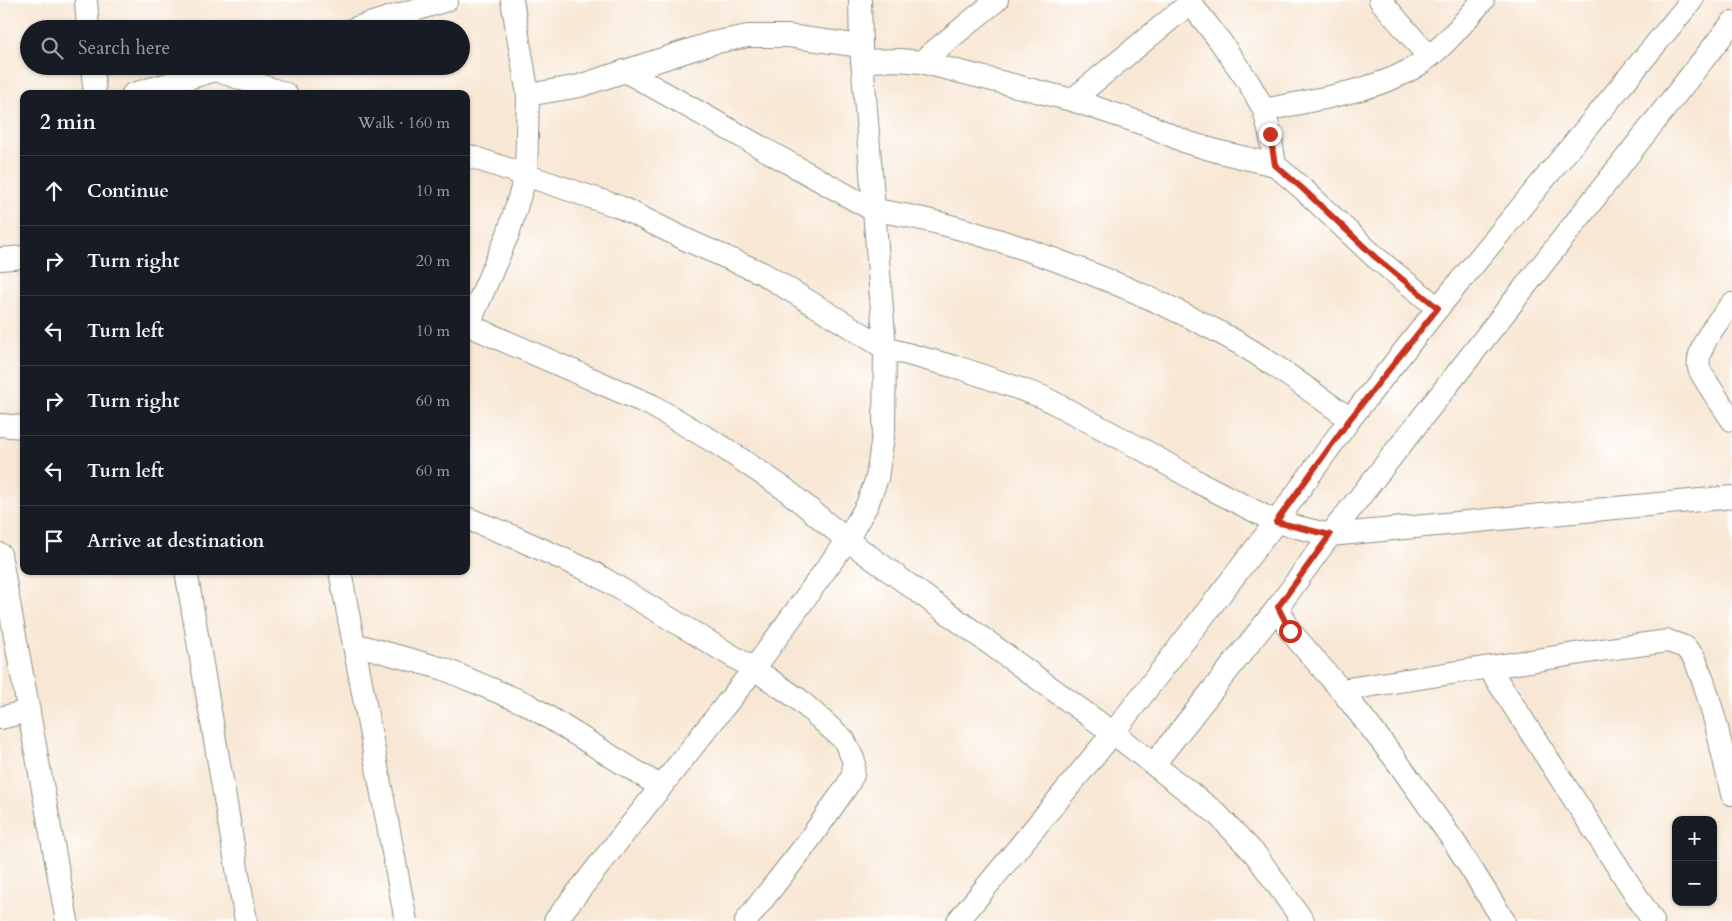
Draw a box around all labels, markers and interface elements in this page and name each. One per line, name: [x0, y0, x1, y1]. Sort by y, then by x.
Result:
search box: [20, 20, 470, 75]
icon: search: [38, 34, 66, 62]
text: Search here: [78, 35, 170, 61]
text: 2 min: [40, 108, 96, 137]
text: Walk · 160 m: [358, 112, 450, 134]
route end: [1259, 123, 1282, 146]
icon: ahead: [40, 177, 68, 205]
text: Continue: [87, 178, 169, 204]
text: 10 m: [416, 180, 450, 202]
icon: right: [40, 247, 68, 275]
text: Turn right: [87, 248, 179, 274]
text: 20 m: [416, 250, 450, 272]
icon: left: [40, 317, 68, 345]
text: Turn left: [87, 318, 164, 344]
text: 10 m: [416, 320, 450, 342]
icon: right: [40, 387, 68, 415]
text: Turn right: [87, 388, 179, 414]
text: 60 m: [416, 390, 450, 412]
icon: left: [40, 457, 68, 485]
text: Turn left: [87, 458, 164, 484]
text: 60 m: [416, 460, 450, 482]
icon: arrive: [40, 527, 68, 555]
text: Arrive at destination: [87, 528, 264, 554]
route start: [1279, 620, 1302, 643]
map controls: [1672, 816, 1717, 906]
button: +: [1672, 816, 1717, 861]
button: −: [1672, 861, 1717, 906]

